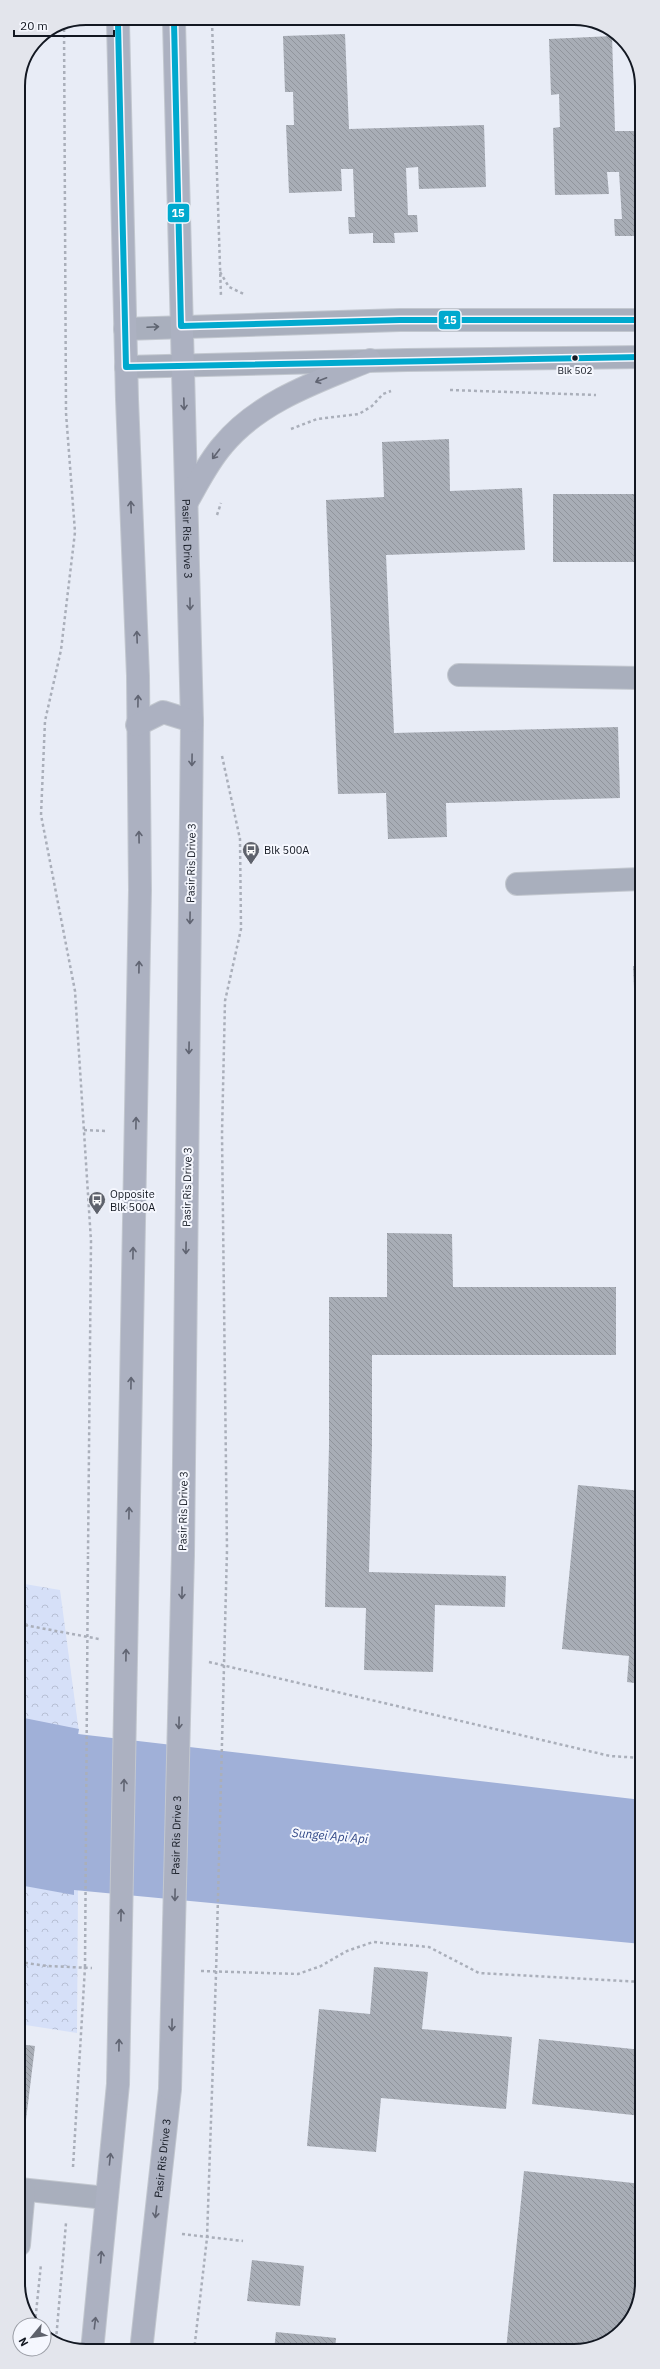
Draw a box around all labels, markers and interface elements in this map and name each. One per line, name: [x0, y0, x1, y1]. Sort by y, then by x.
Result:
scale bar: [14, 12, 114, 38]
text: 20 m: [20, 18, 48, 33]
line badge: 15: [167, 203, 190, 223]
text: 15: [171, 206, 185, 220]
line badge: 15: [438, 310, 461, 330]
text: 15: [443, 313, 457, 327]
one-way arrow: [146, 324, 159, 331]
marker: Blk 502: [570, 353, 580, 363]
place label: Blk 502: [558, 364, 592, 377]
one-way arrow: [315, 377, 327, 385]
one-way arrow: [180, 397, 188, 410]
one-way arrow: [212, 449, 220, 460]
street label: Pasir Ris Drive 3: [179, 499, 195, 579]
one-way arrow: [128, 501, 135, 514]
one-way arrow: [186, 597, 194, 610]
one-way arrow: [133, 631, 140, 644]
one-way arrow: [134, 695, 142, 708]
one-way arrow: [188, 753, 196, 766]
street label: Pasir Ris Drive 3: [183, 823, 199, 903]
one-way arrow: [135, 831, 143, 844]
bus stop icon: Blk 500A: [241, 840, 261, 865]
place label: Blk 500A: [264, 843, 309, 857]
one-way arrow: [186, 911, 194, 924]
one-way arrow: [135, 961, 142, 974]
one-way arrow: [185, 1041, 192, 1054]
one-way arrow: [132, 1117, 140, 1130]
street label: Pasir Ris Drive 3: [179, 1147, 195, 1227]
place label: Opposite Blk 500A: [110, 1187, 155, 1214]
bus stop icon: Opposite Blk 500A: [87, 1190, 107, 1215]
one-way arrow: [182, 1241, 190, 1254]
one-way arrow: [130, 1247, 137, 1260]
one-way arrow: [127, 1377, 135, 1390]
street label: Pasir Ris Drive 3: [175, 1471, 191, 1551]
one-way arrow: [125, 1507, 133, 1520]
one-way arrow: [178, 1586, 186, 1599]
one-way arrow: [122, 1649, 130, 1662]
one-way arrow: [175, 1716, 183, 1729]
one-way arrow: [120, 1779, 128, 1792]
street label: Pasir Ris Drive 3: [168, 1795, 184, 1875]
water label: Sungei Api Api: [291, 1825, 370, 1846]
one-way arrow: [171, 1888, 179, 1901]
one-way arrow: [117, 1909, 125, 1922]
one-way arrow: [168, 2018, 176, 2031]
one-way arrow: [115, 2039, 122, 2052]
street label: Pasir Ris Drive 3: [151, 2118, 174, 2199]
one-way arrow: [106, 2153, 113, 2166]
one-way arrow: [153, 2205, 160, 2218]
one-way arrow: [98, 2251, 105, 2264]
north arrow: [12, 2317, 52, 2357]
one-way arrow: [91, 2317, 99, 2330]
text: N: [15, 2335, 31, 2349]

